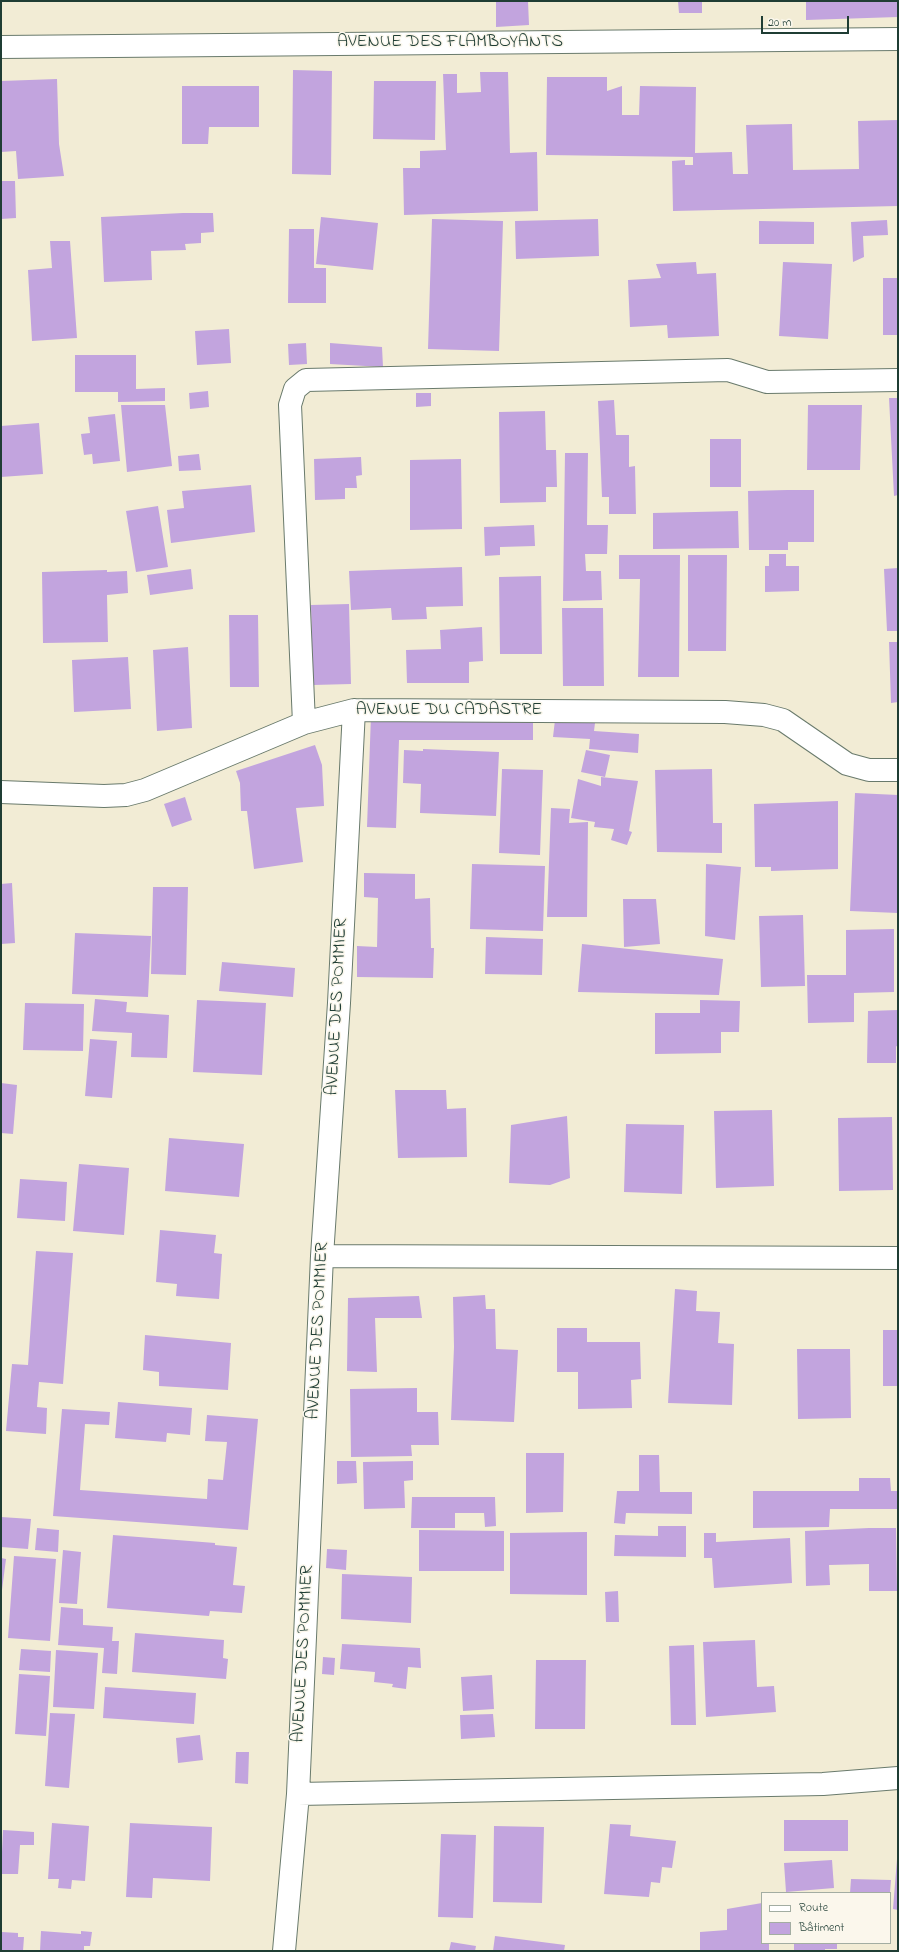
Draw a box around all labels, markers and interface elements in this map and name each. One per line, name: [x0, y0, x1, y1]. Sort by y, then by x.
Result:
scale bar: [763, 8, 851, 34]
text: 20 m: [768, 14, 791, 32]
street label: AVENUE DES FLAMBOYANTS: [337, 32, 563, 54]
street label: AVENUE DU CADASTRE: [356, 700, 542, 722]
street label: AVENUE DES POMMIER: [323, 918, 353, 1096]
street label: AVENUE DES POMMIER: [304, 1242, 334, 1420]
street label: AVENUE DES POMMIER: [289, 1565, 319, 1743]
legend: [761, 1892, 891, 1944]
text: Route: [799, 1899, 828, 1917]
text: Bâtiment: [799, 1919, 844, 1937]

